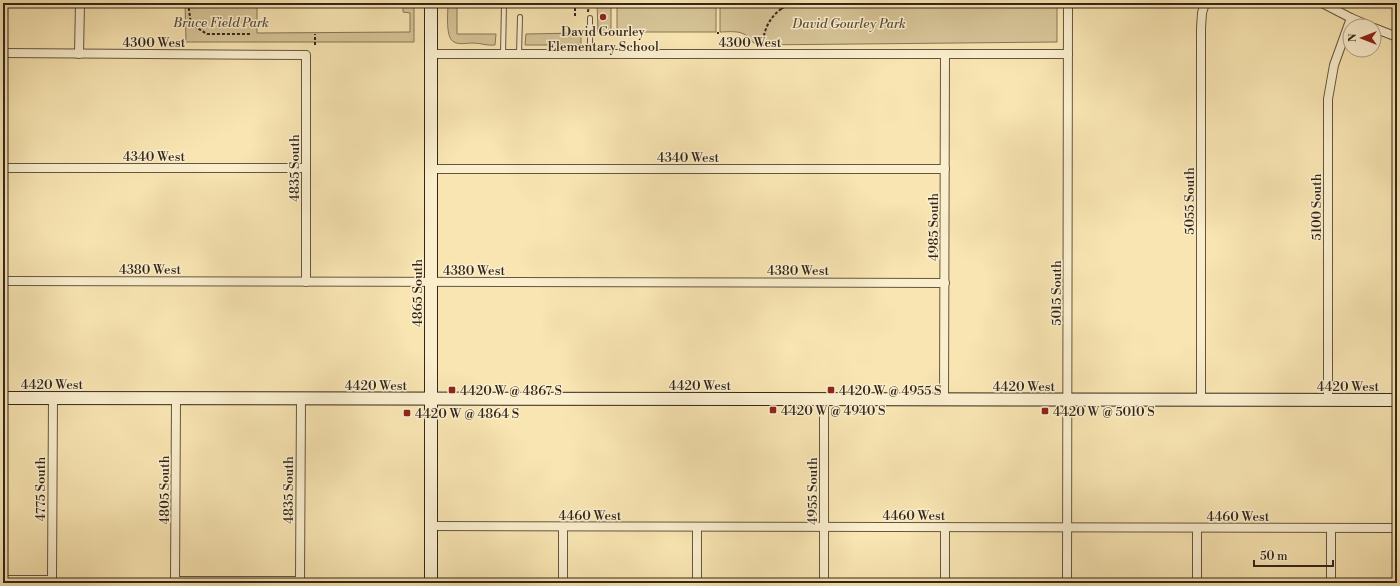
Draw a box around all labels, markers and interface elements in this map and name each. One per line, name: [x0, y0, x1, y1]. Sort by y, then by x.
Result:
marker: David Gourley Elementary School: [598, 12, 608, 22]
park label: Bruce Field Park: [172, 15, 269, 31]
park label: David Gourley Park: [791, 16, 906, 32]
north arrow: [1342, 18, 1382, 58]
place label: David Gourley Elementary School: [547, 24, 659, 55]
text: N: [1346, 33, 1360, 42]
street label: 4300 West: [123, 35, 186, 51]
street label: 4300 West: [719, 35, 782, 51]
street label: 4835 South: [287, 134, 303, 202]
street label: 4340 West: [123, 149, 185, 165]
street label: 4340 West: [657, 150, 719, 166]
street label: 5055 South: [1182, 167, 1198, 235]
street label: 5100 South: [1309, 173, 1325, 240]
street label: 4985 South: [926, 193, 942, 261]
street label: 4865 South: [410, 259, 426, 327]
street label: 5015 South: [1049, 260, 1065, 326]
street label: 4380 West: [119, 262, 181, 278]
street label: 4380 West: [443, 263, 505, 279]
street label: 4380 West: [767, 263, 829, 279]
street label: 4420 West: [21, 377, 84, 393]
street label: 4420 West: [345, 378, 408, 394]
street label: 4420 West: [669, 378, 732, 394]
street label: 4420 West: [993, 379, 1056, 395]
street label: 4420 West: [1317, 379, 1380, 395]
place label: 4420 W @ 4867 S: [460, 383, 562, 399]
place label: 4420 W @ 4955 S: [839, 383, 942, 399]
marker: 4420 W @ 4867 S: [447, 385, 457, 395]
marker: 4420 W @ 4955 S: [826, 385, 836, 395]
place label: 4420 W @ 4940 S: [781, 403, 886, 419]
place label: 4420 W @ 5010 S: [1053, 404, 1155, 420]
marker: 4420 W @ 4940 S: [768, 405, 778, 415]
place label: 4420 W @ 4864 S: [415, 406, 519, 422]
marker: 4420 W @ 5010 S: [1040, 406, 1050, 416]
marker: 4420 W @ 4864 S: [402, 408, 412, 418]
street label: 4805 South: [157, 455, 173, 524]
street label: 4775 South: [33, 456, 49, 521]
street label: 4835 South: [281, 456, 297, 524]
street label: 4955 South: [805, 457, 821, 525]
street label: 4460 West: [559, 508, 622, 524]
street label: 4460 West: [883, 508, 946, 524]
street label: 4460 West: [1207, 509, 1270, 525]
scale bar: [1254, 542, 1333, 568]
text: 50 m: [1260, 549, 1288, 564]

